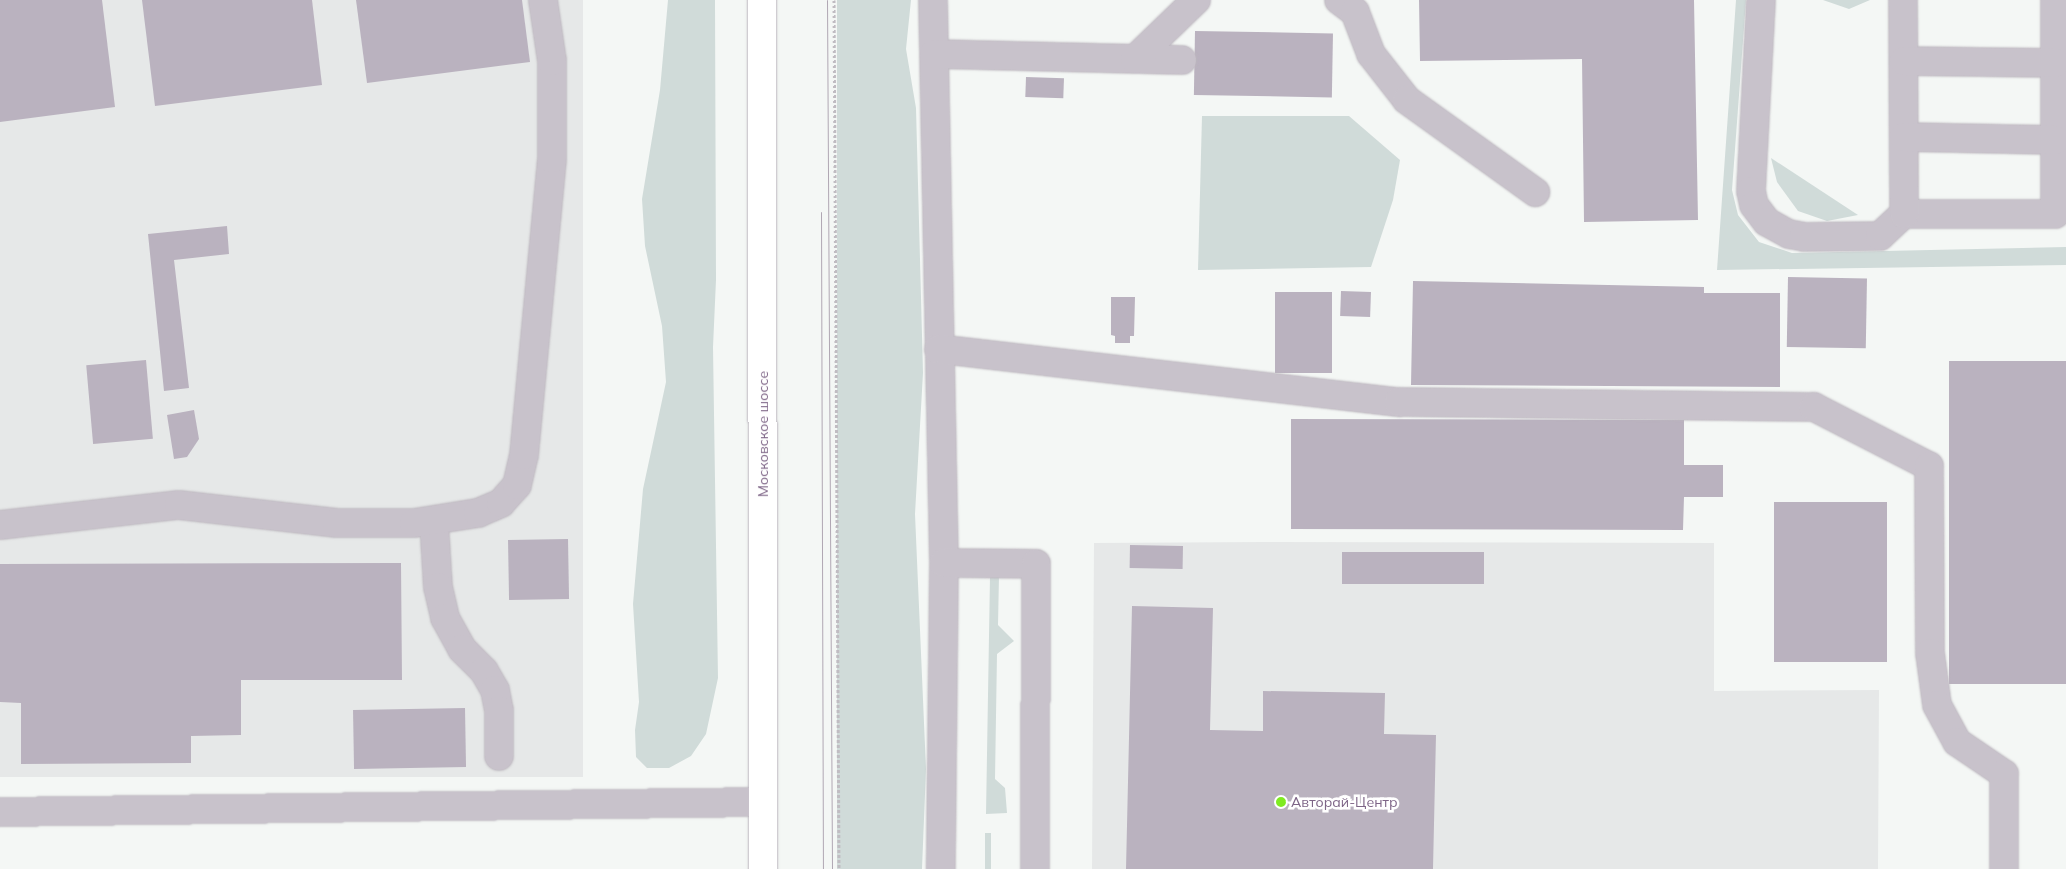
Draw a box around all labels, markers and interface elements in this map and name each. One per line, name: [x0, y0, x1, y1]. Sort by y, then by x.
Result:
street label: Московское шоссе: [755, 371, 771, 497]
place label: Авторай-Центр: [1291, 794, 1397, 810]
marker: Авторай-Центр: [1275, 796, 1287, 808]

